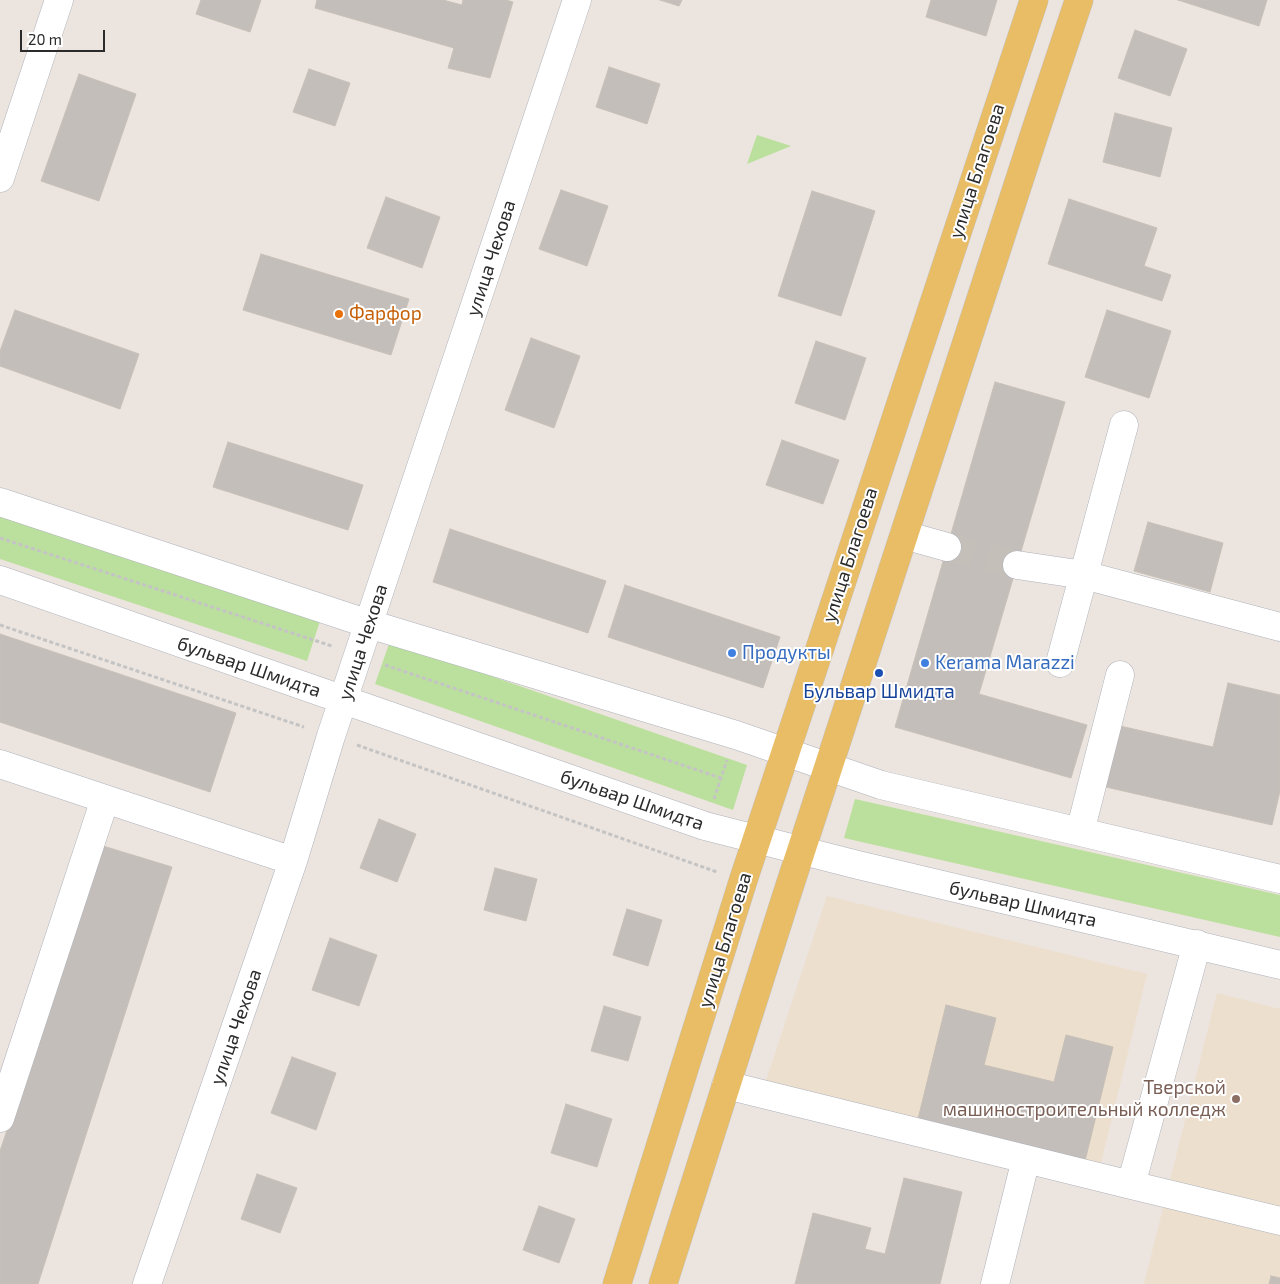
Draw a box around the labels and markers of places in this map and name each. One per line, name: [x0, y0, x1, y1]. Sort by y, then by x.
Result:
place label: Фарфор: [349, 303, 422, 325]
marker: Фарфор: [333, 308, 345, 320]
place label: Продукты: [742, 642, 831, 664]
marker: Продукты: [726, 647, 738, 659]
place label: Kerama Marazzi: [935, 652, 1075, 674]
marker: Kerama Marazzi: [919, 657, 931, 669]
marker: Бульвар Шмидта: [873, 667, 885, 679]
place label: Бульвар Шмидта: [803, 681, 955, 703]
place label: Тверской машиностроительный колледж: [943, 1077, 1226, 1121]
marker: Тверской машиностроительный колледж: [1230, 1093, 1242, 1105]

